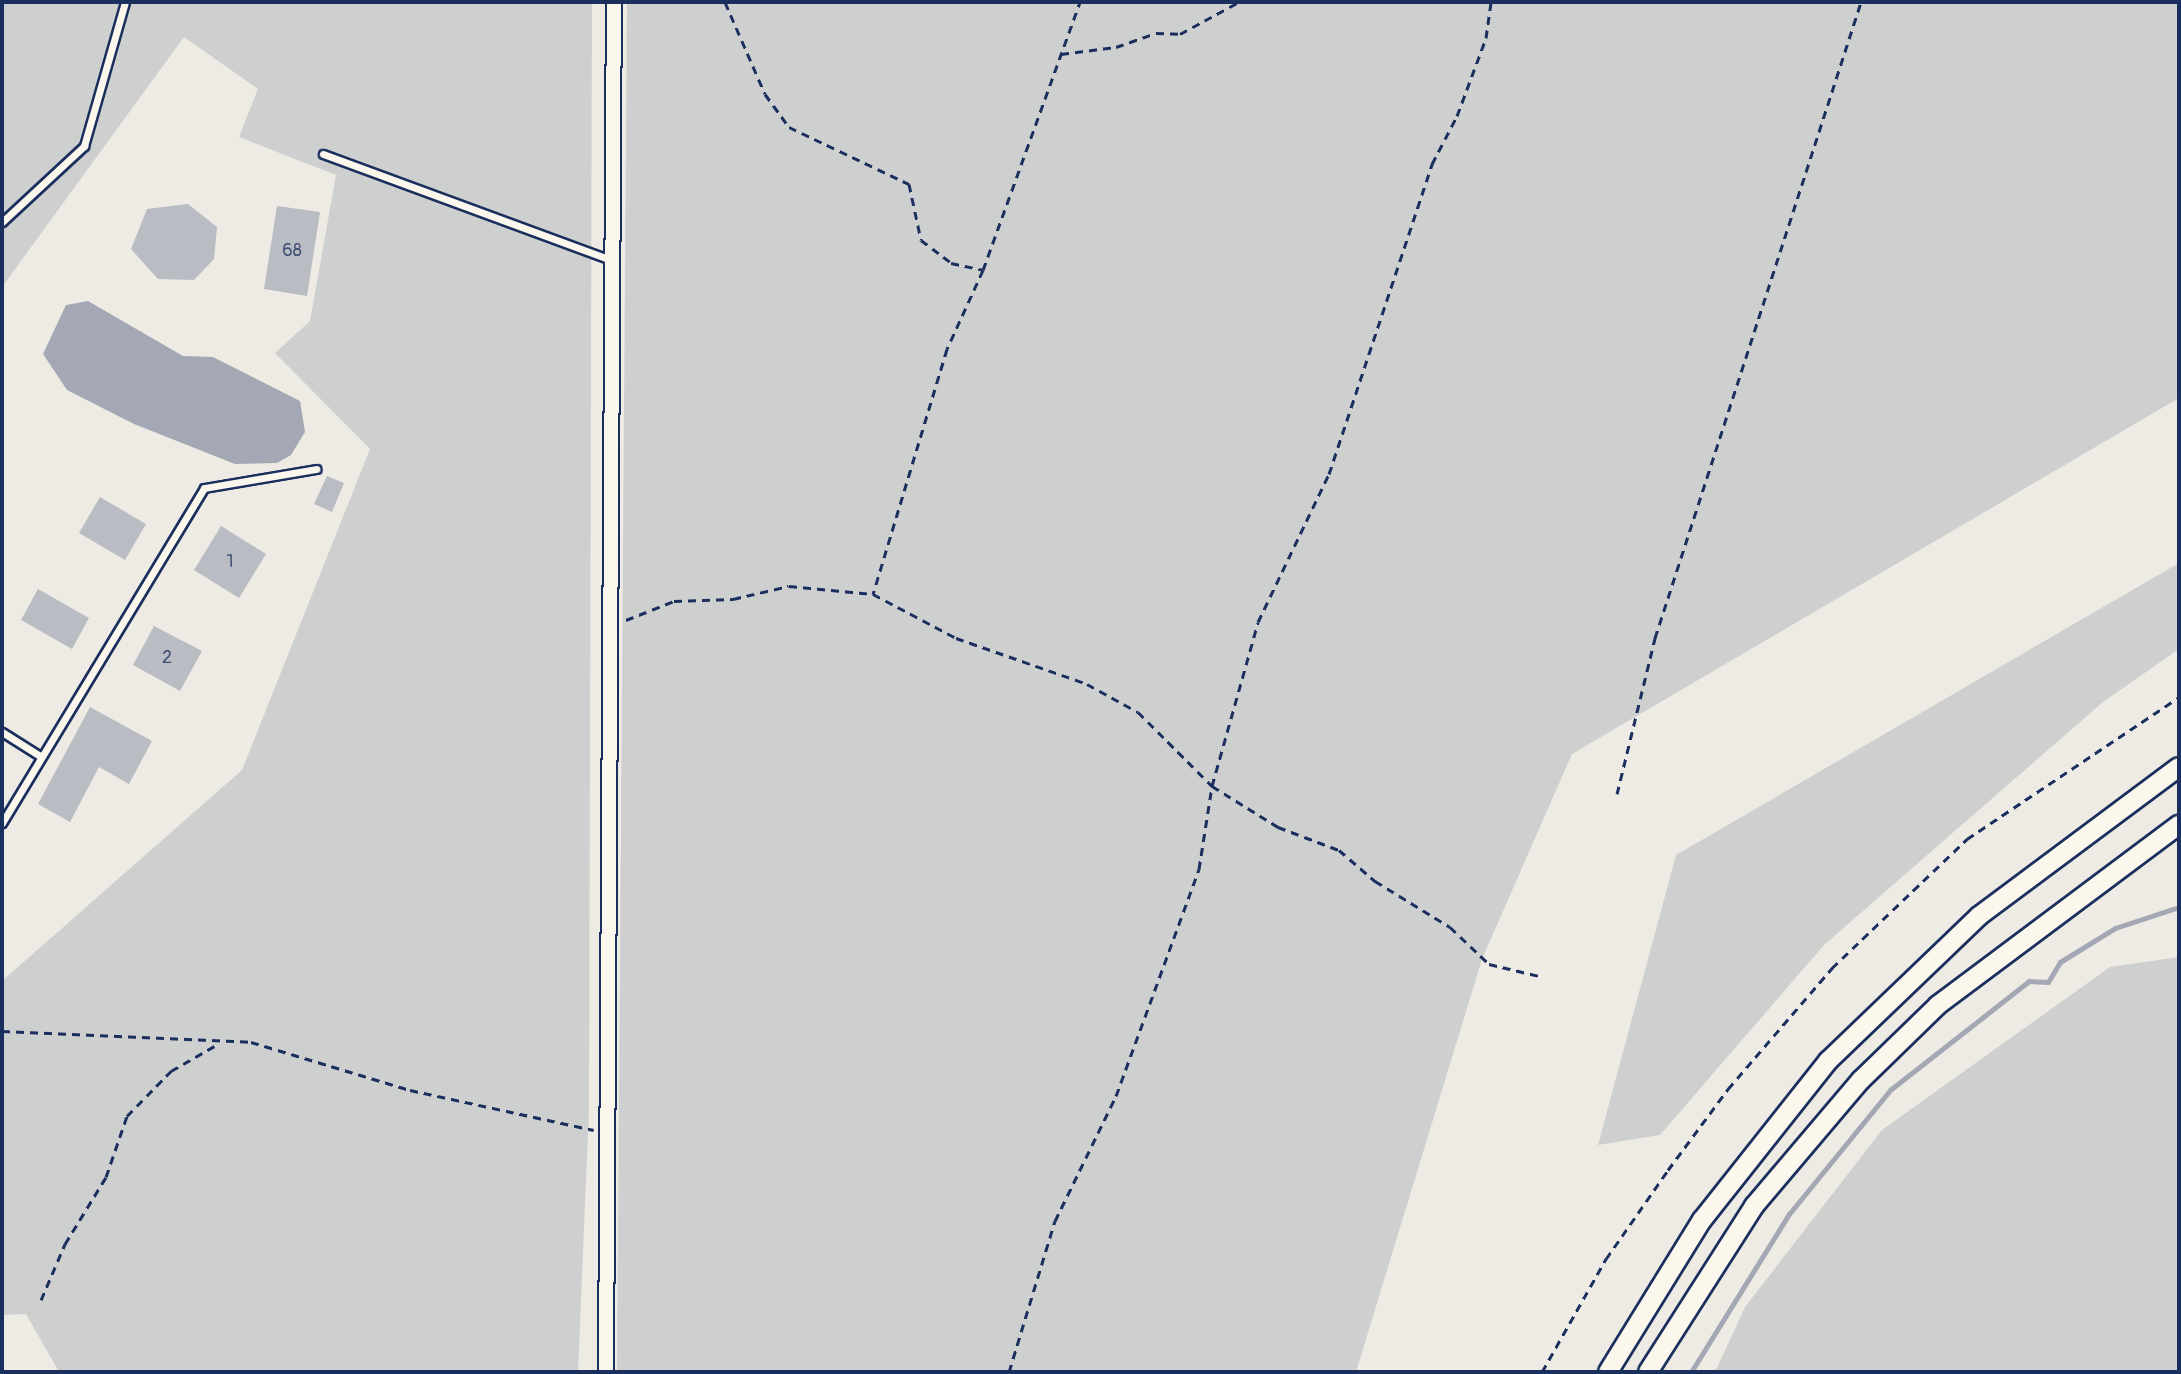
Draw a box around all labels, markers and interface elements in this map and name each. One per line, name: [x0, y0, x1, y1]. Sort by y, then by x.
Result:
house number: 68: [282, 240, 302, 262]
house number: 1: [226, 551, 234, 573]
house number: 2: [162, 647, 172, 669]

